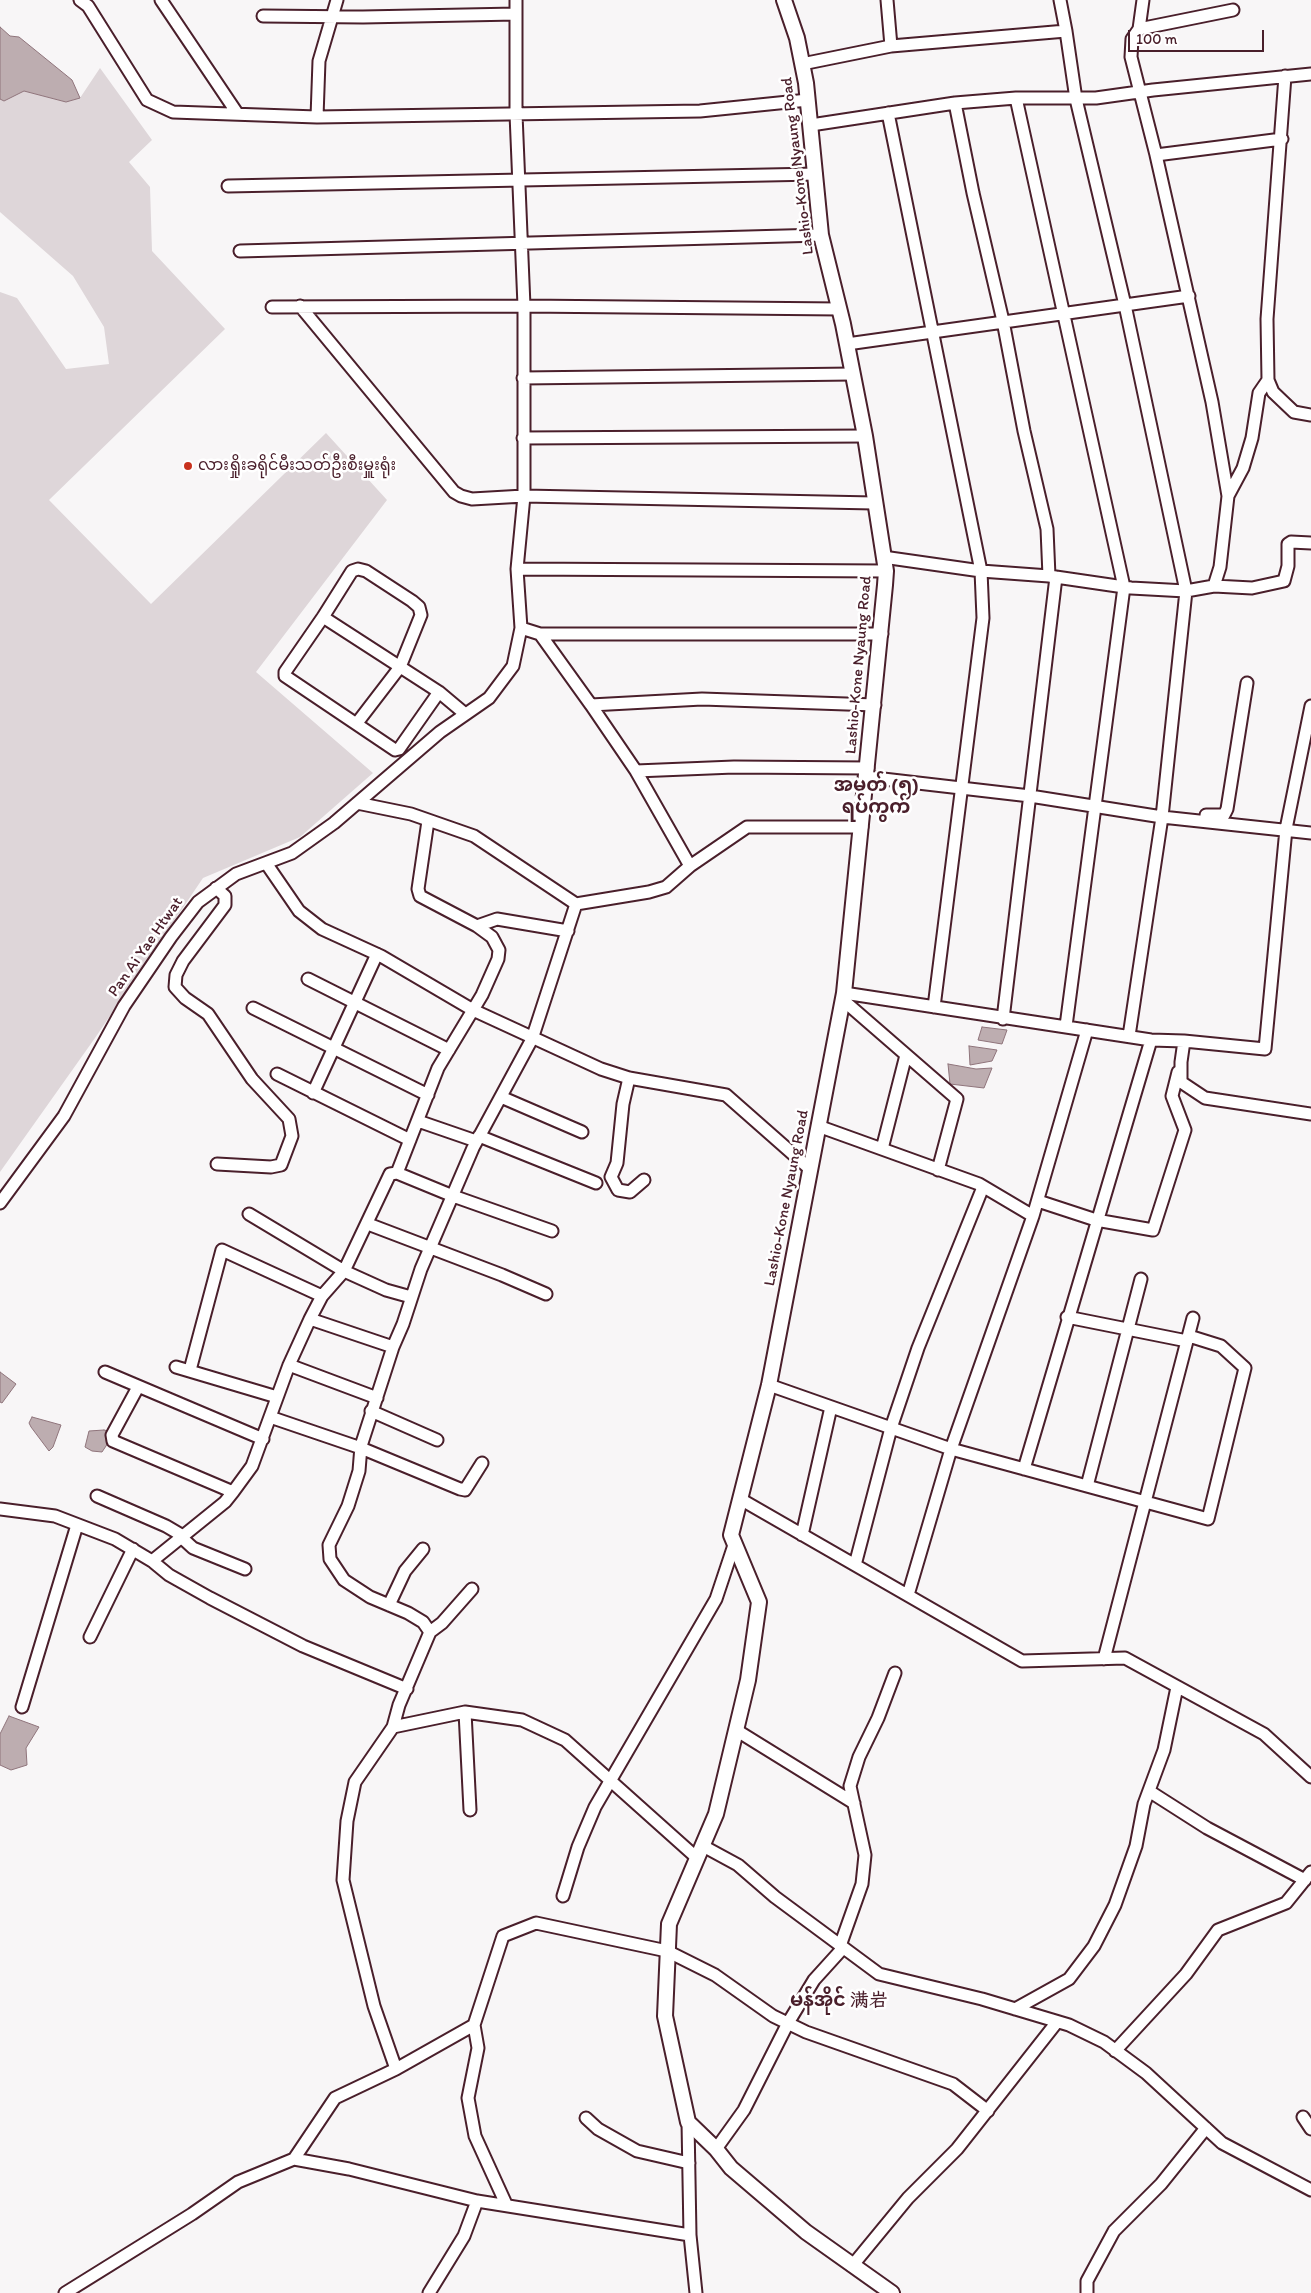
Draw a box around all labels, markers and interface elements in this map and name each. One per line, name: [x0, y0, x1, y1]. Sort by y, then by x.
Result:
scale bar: [1131, 20, 1267, 52]
text: 100 m: [1136, 30, 1177, 48]
street label: Lashio-Kone Nyaung Road: [778, 76, 818, 256]
place label: လားရှိုးခရိုင်မီးသတ်ဦးစီးမှူးရုံး: [198, 456, 396, 476]
marker: လားရှိုးခရိုင်မီးသတ်ဦးစီးမှူးရုံး: [182, 460, 194, 472]
street label: Lashio-Kone Nyaung Road: [842, 575, 876, 755]
district label: အမှတ် (၅) ရပ်ကွက်: [834, 775, 918, 819]
street label: Pan Ai Yae Htwat: [104, 893, 188, 1001]
street label: Lashio-Kone Nyaung Road: [760, 1108, 814, 1288]
district label: မန်အိုင် 满岩: [790, 1990, 888, 2012]

